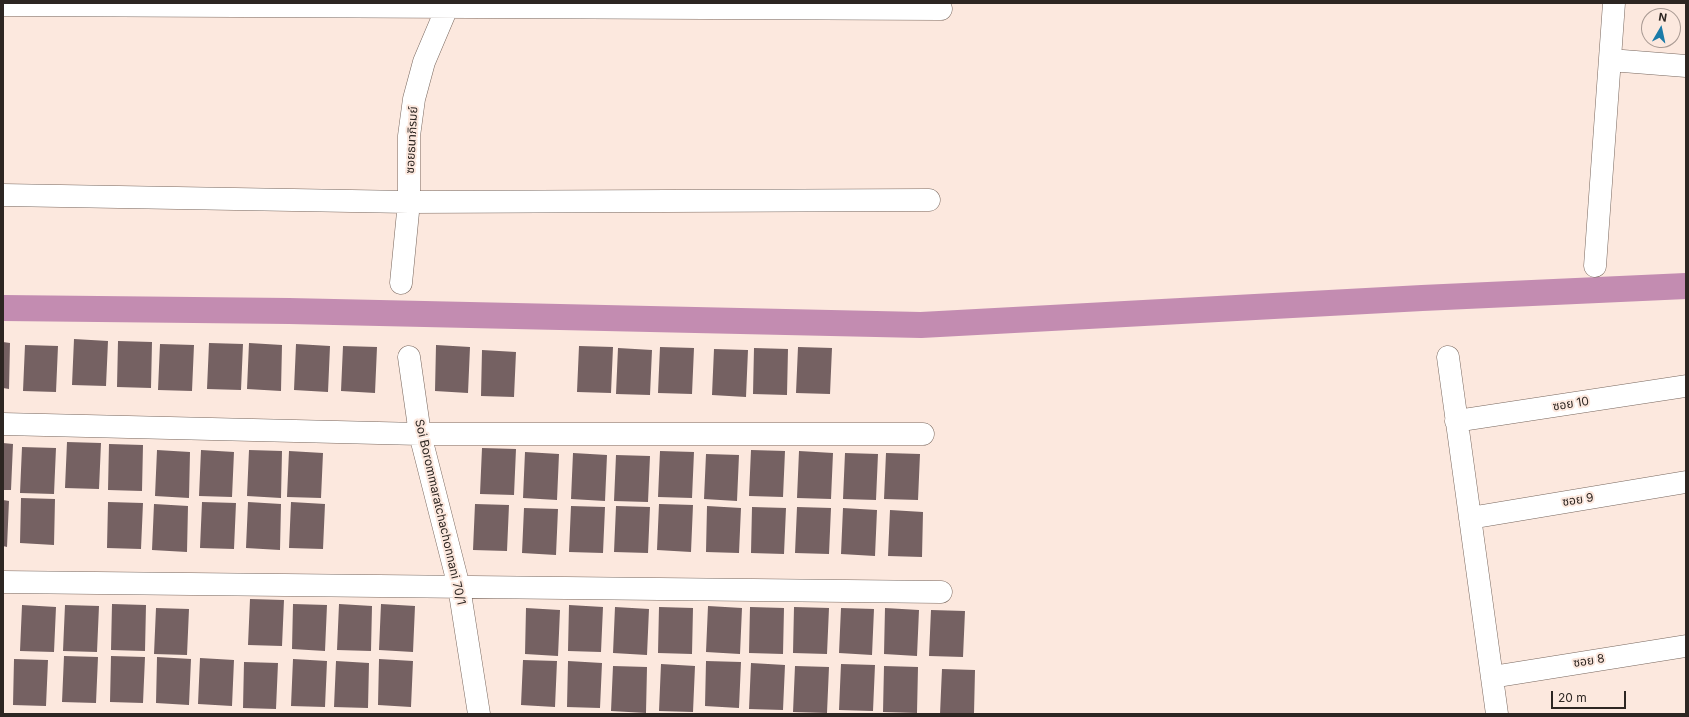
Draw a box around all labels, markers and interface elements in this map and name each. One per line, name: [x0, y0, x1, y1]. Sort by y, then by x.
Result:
north arrow: [1641, 8, 1681, 48]
text: N: [1657, 10, 1668, 25]
street label: ซอยธนาภิรมย์: [403, 106, 421, 174]
street label: ซอย 10: [1552, 394, 1590, 414]
street label: Soi Borommaratchachonnani 70/1: [412, 418, 468, 606]
street label: ซอย 9: [1561, 490, 1595, 510]
street label: ซอย 8: [1572, 651, 1606, 671]
scale bar: [1553, 683, 1628, 709]
text: 20 m: [1558, 690, 1587, 705]

